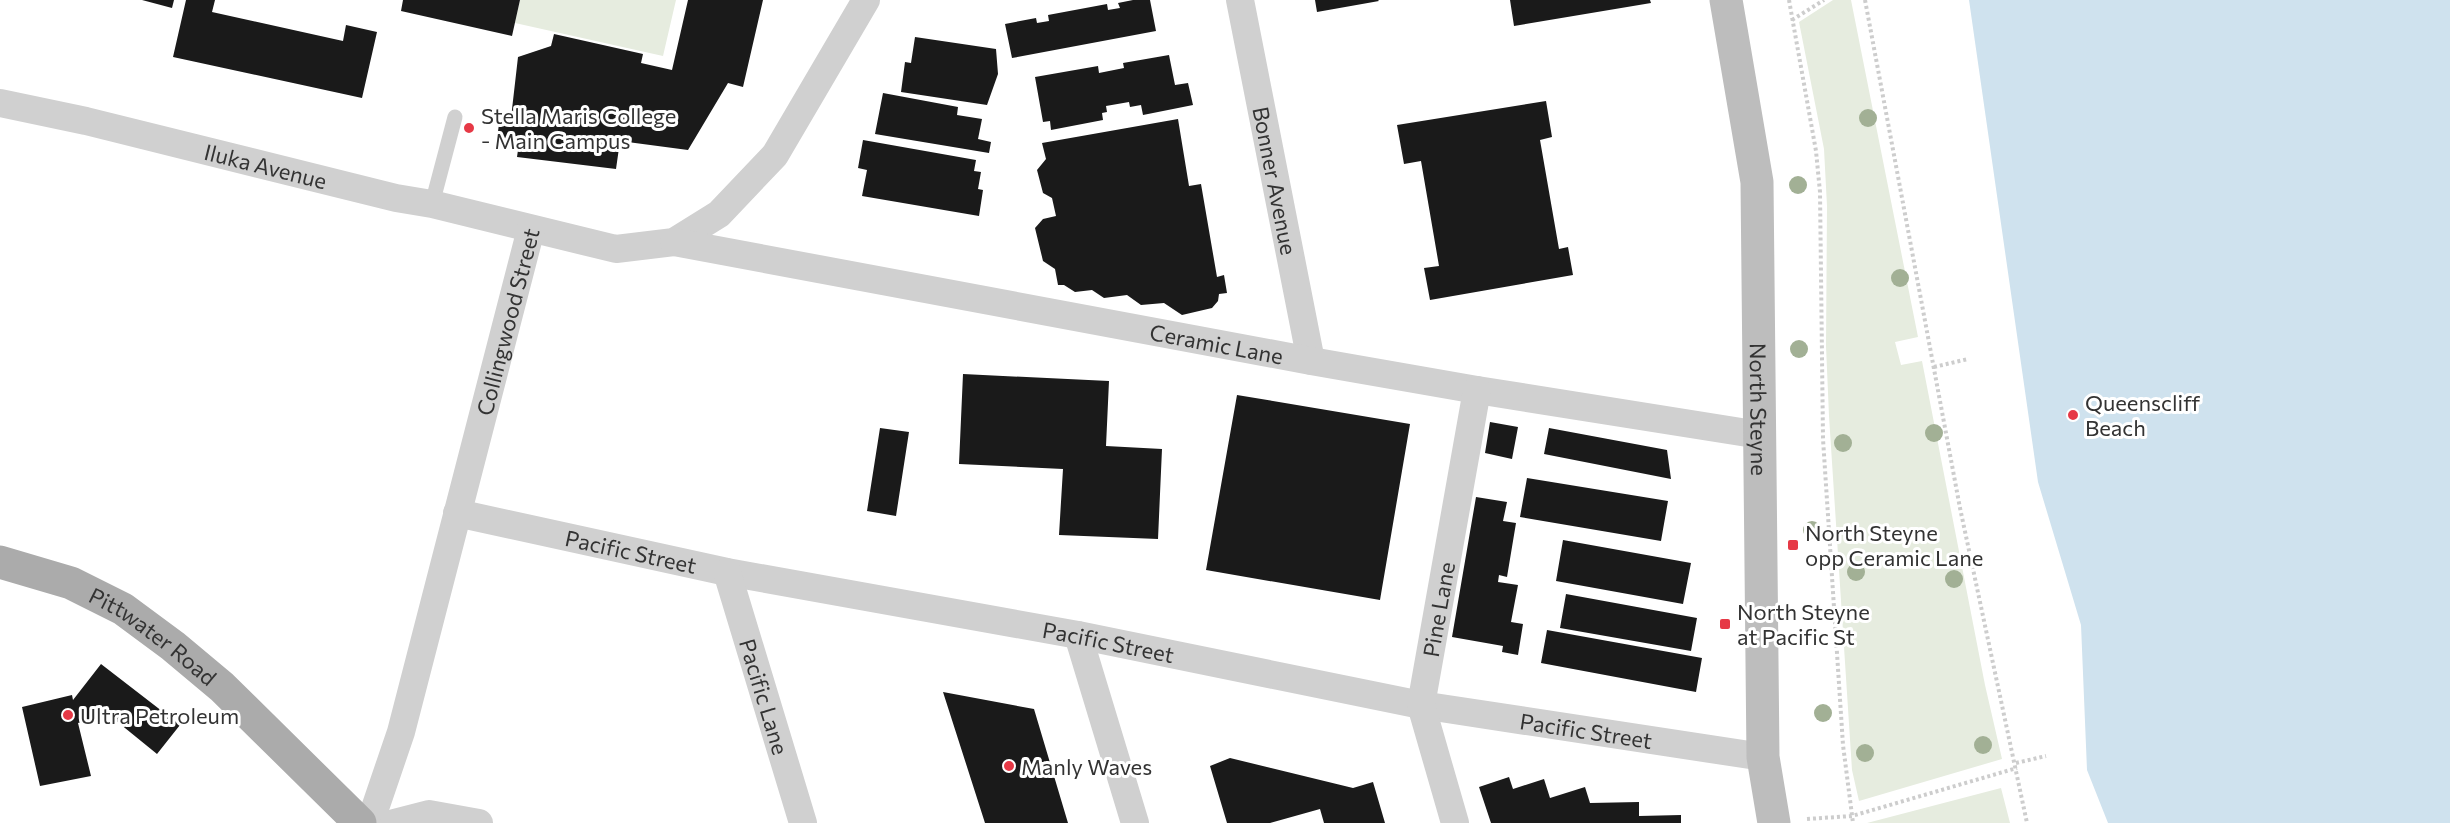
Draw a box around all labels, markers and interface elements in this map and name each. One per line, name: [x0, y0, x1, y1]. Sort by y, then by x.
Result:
place label: Stella Maris College - Main Campus: [481, 102, 676, 154]
street label: Bonner Avenue: [1248, 104, 1303, 257]
marker: Stella Maris College - Main Campus: [462, 121, 476, 135]
street label: Iluka Avenue: [202, 137, 330, 194]
street label: Collingwood Street: [470, 225, 544, 418]
street label: Ceramic Lane: [1148, 318, 1285, 369]
street label: North Steyne: [1745, 343, 1774, 476]
place label: Queenscliff Beach: [2085, 389, 2200, 441]
marker: Queenscliff Beach: [2066, 408, 2080, 422]
place label: North Steyne opp Ceramic Lane: [1805, 519, 1983, 571]
street label: Pacific Street: [563, 524, 699, 578]
marker: North Steyne opp Ceramic Lane: [1786, 538, 1800, 552]
street label: Pine Lane: [1416, 560, 1460, 659]
street label: Pittwater Road: [85, 581, 223, 691]
place label: North Steyne at Pacific St: [1737, 598, 1870, 650]
street label: Pacific Street: [1040, 615, 1177, 668]
marker: North Steyne at Pacific St: [1718, 617, 1732, 631]
street label: Pacific Lane: [734, 635, 795, 758]
place label: Ultra Petroleum: [80, 702, 239, 729]
street label: Pacific Street: [1518, 707, 1654, 753]
marker: Ultra Petroleum: [61, 708, 75, 722]
place label: Manly Waves: [1021, 753, 1152, 780]
marker: Manly Waves: [1002, 759, 1016, 773]

